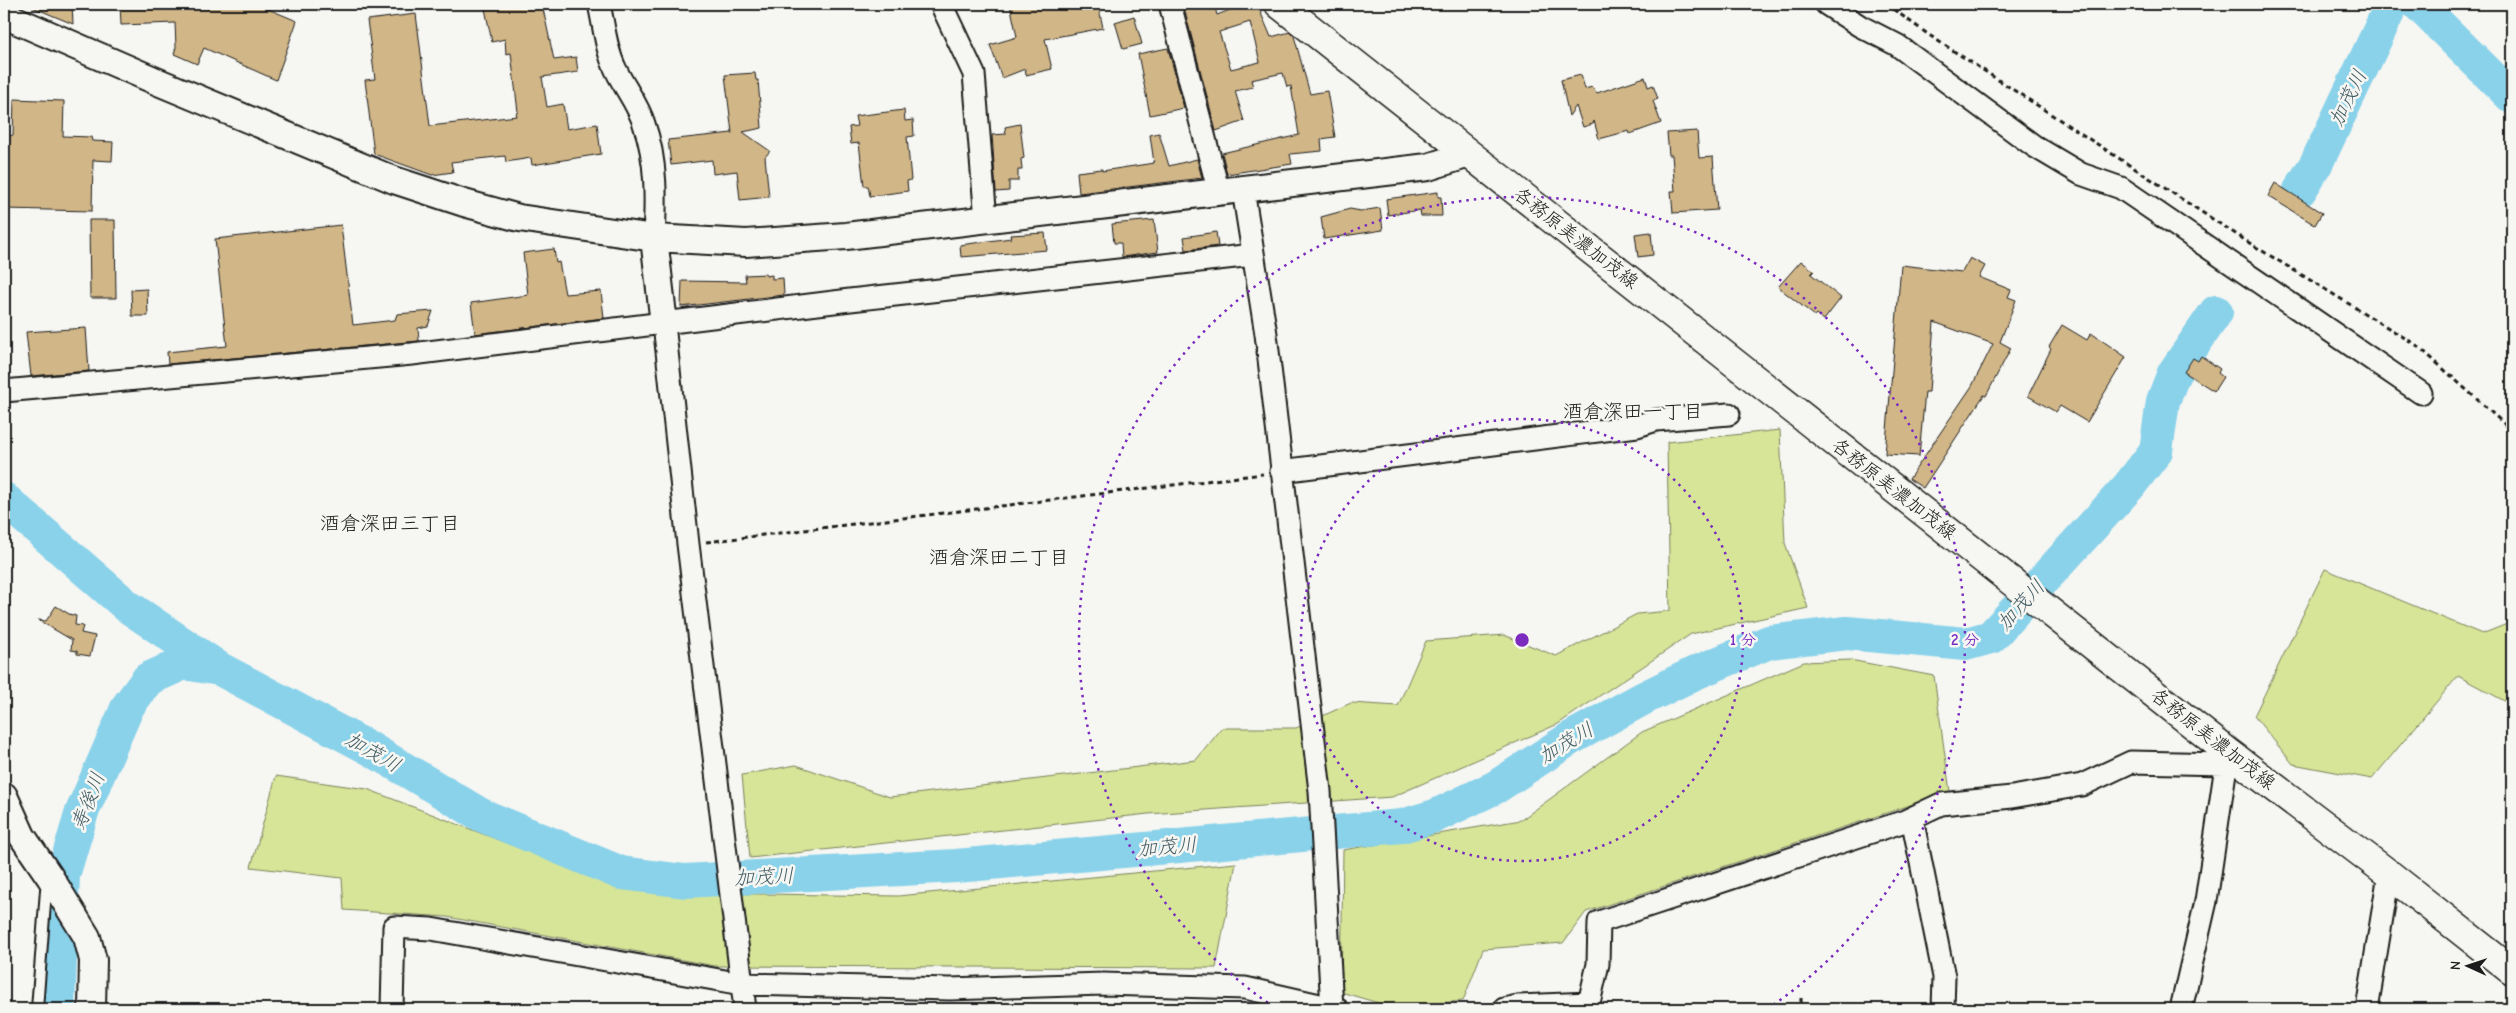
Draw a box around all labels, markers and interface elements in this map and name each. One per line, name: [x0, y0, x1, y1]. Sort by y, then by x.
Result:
water label: 加茂川: [2325, 66, 2371, 130]
street label: 各務原美濃加茂線: [1509, 183, 1643, 293]
district label: 酒倉深田一丁目: [1563, 400, 1703, 423]
street label: 各務原美濃加茂線: [1827, 434, 1961, 544]
district label: 酒倉深田三丁目: [320, 512, 460, 535]
district label: 酒倉深田二丁目: [929, 546, 1069, 569]
water label: 加茂川: [1992, 575, 2050, 635]
centre of rings: [1513, 631, 1531, 649]
text: 1 分: [1730, 631, 1756, 649]
text: 2 分: [1951, 631, 1979, 649]
street label: 各務原美濃加茂線: [2146, 684, 2280, 794]
water label: 加茂川: [1534, 718, 1598, 768]
water label: 加茂川: [341, 727, 405, 777]
water label: 寿後川: [67, 769, 109, 833]
water label: 加茂川: [1136, 833, 1198, 861]
water label: 加茂川: [733, 864, 795, 890]
north arrow: [2444, 940, 2494, 990]
text: N: [2447, 960, 2464, 970]

